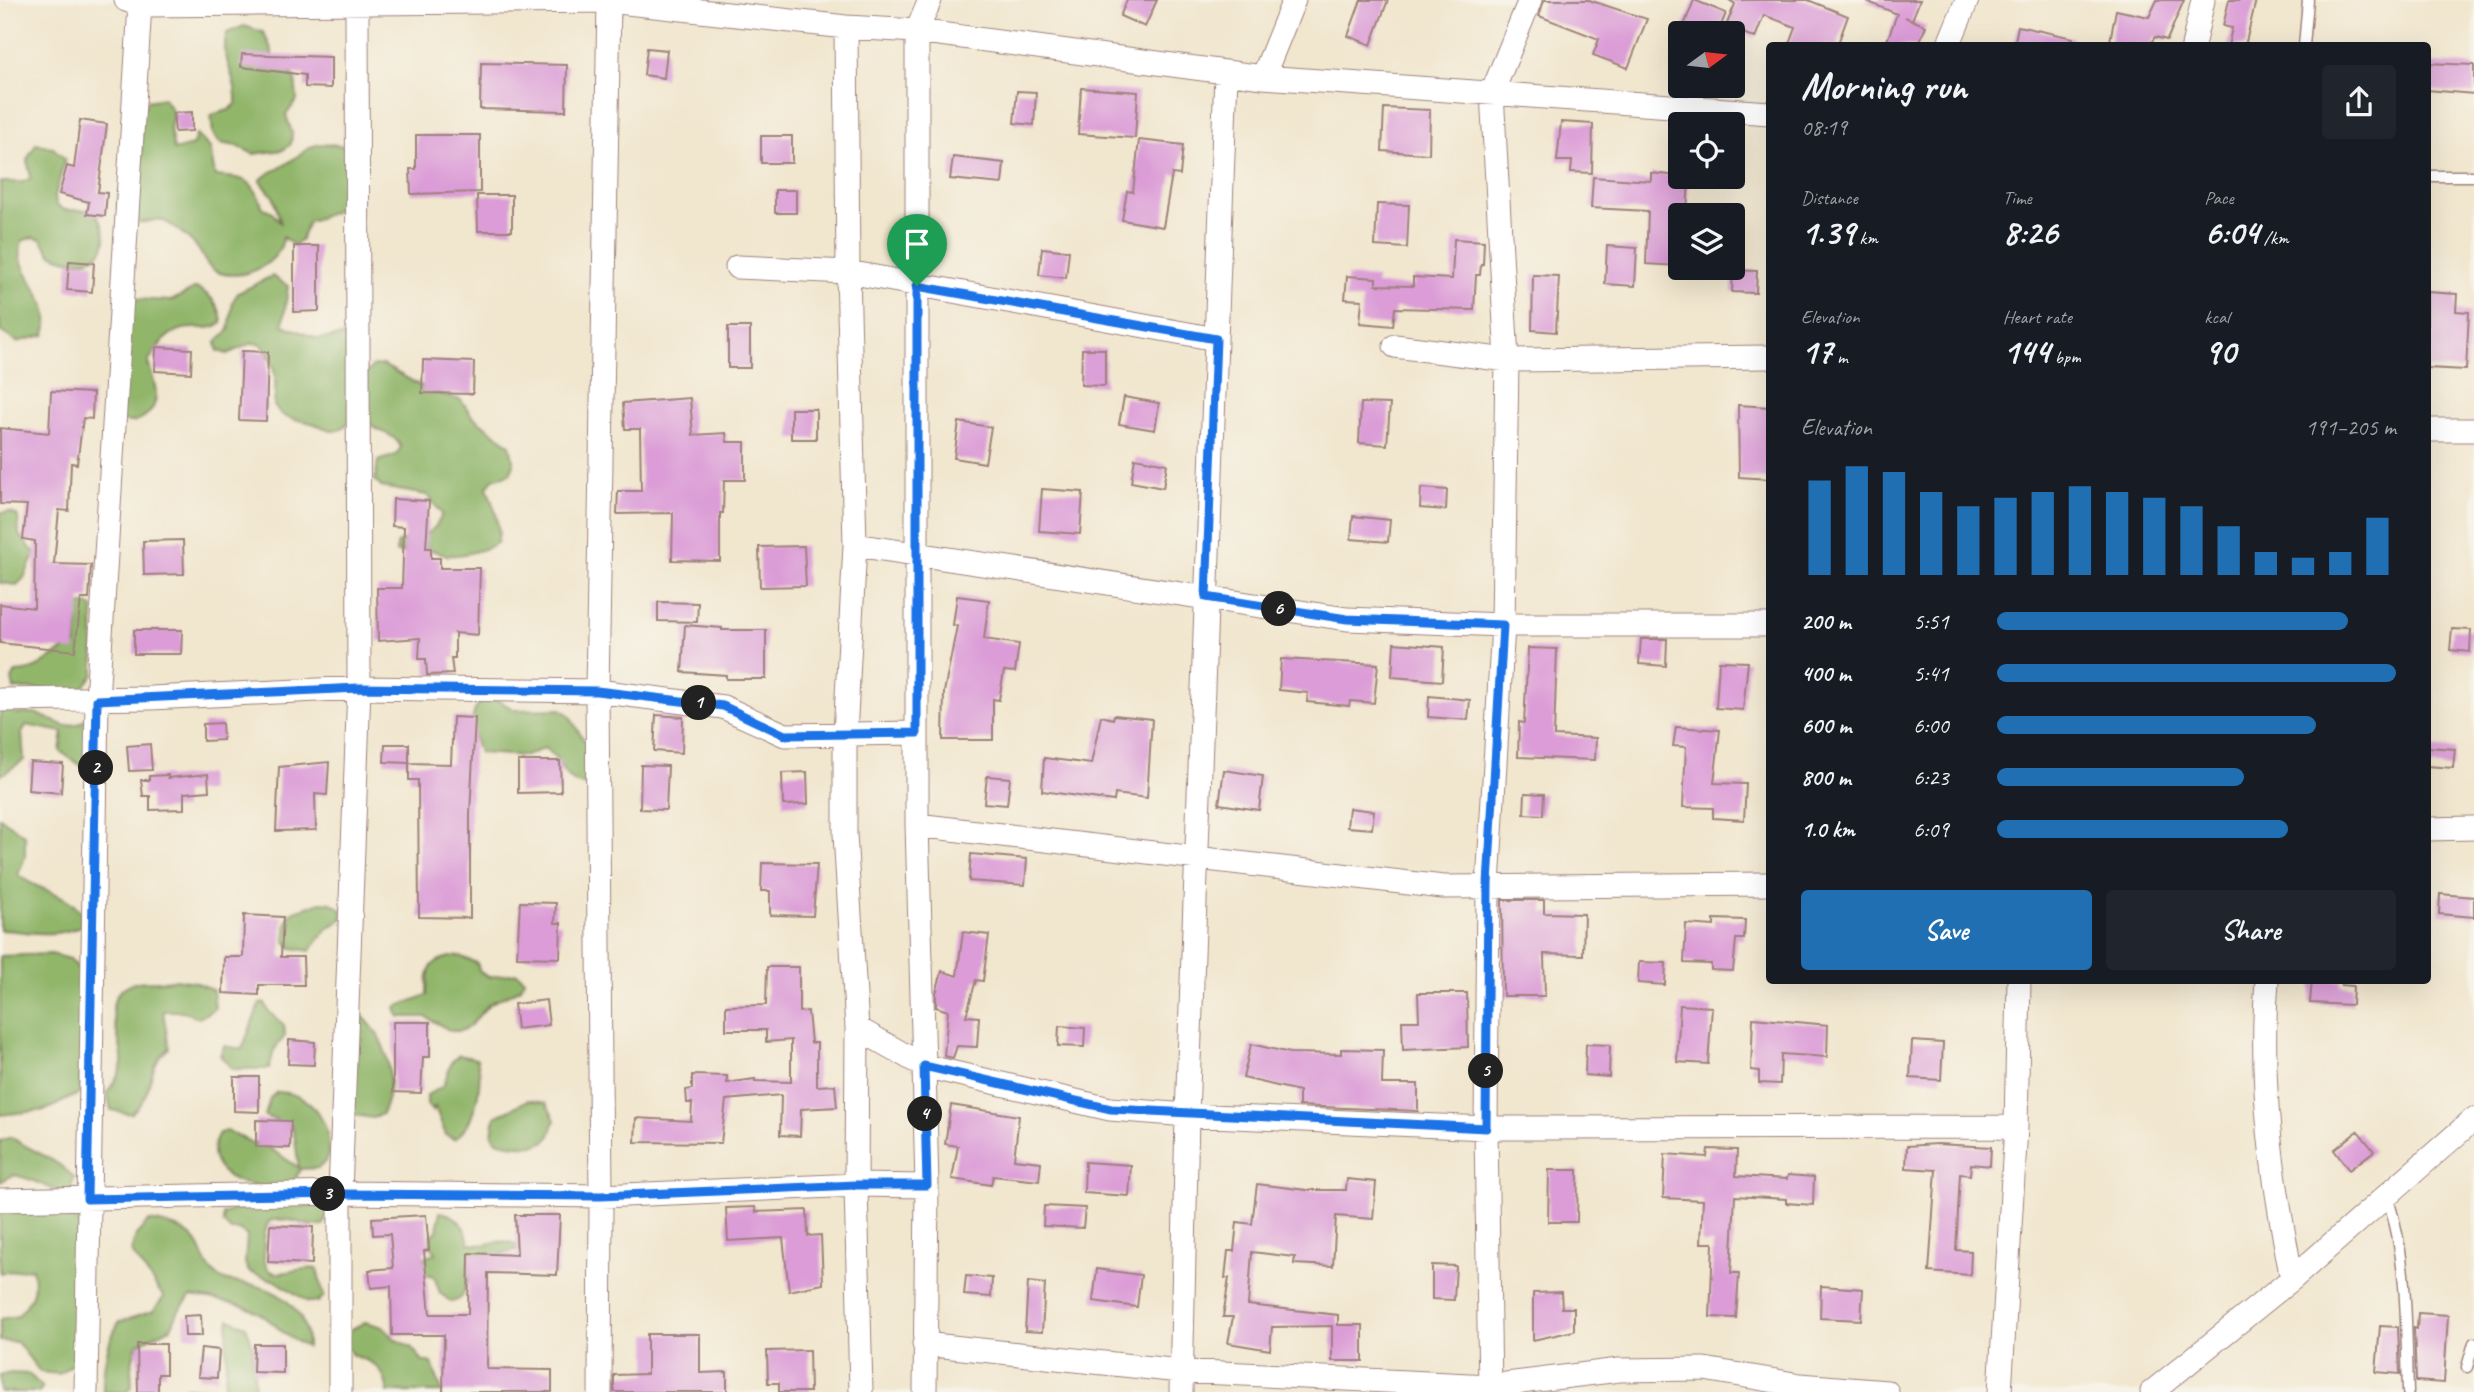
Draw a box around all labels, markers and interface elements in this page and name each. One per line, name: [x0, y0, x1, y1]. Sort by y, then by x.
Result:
north arrow: [1668, 21, 1745, 98]
map controls: [1668, 21, 1745, 280]
text: Morning run: [1801, 63, 1967, 110]
button: share: [2322, 65, 2396, 139]
button: locate: [1668, 112, 1745, 189]
text: 08:19: [1801, 113, 1847, 142]
text: Distance: [1801, 186, 1858, 210]
text: Time: [2003, 186, 2032, 210]
text: Pace: [2204, 186, 2234, 210]
button: layers: [1668, 203, 1745, 280]
text: 1.39: [1801, 210, 1855, 255]
text: 8:26: [2003, 210, 2058, 255]
text: 6:04: [2204, 210, 2259, 255]
pin: [887, 214, 947, 286]
icon: arrive: [898, 225, 936, 263]
text: km: [1855, 226, 1878, 250]
text: /km: [2259, 226, 2289, 250]
text: Elevation: [1801, 305, 1859, 329]
text: Heart rate: [2003, 305, 2072, 329]
text: kcal: [2204, 305, 2229, 329]
text: 17: [1801, 329, 1832, 374]
text: 144: [2003, 329, 2050, 374]
text: 90: [2204, 329, 2235, 374]
text: m: [1832, 345, 1848, 369]
text: bpm: [2050, 345, 2081, 369]
text: Elevation: [1801, 413, 1872, 442]
text: 191–205 m: [2305, 413, 2396, 442]
pin: 6: [1262, 592, 1296, 626]
text: 6: [1274, 596, 1283, 620]
text: 200 m: [1801, 607, 1851, 636]
text: 5:51: [1913, 607, 1949, 636]
text: 400 m: [1801, 659, 1851, 688]
text: 5:41: [1913, 659, 1949, 688]
pin: 1: [682, 686, 716, 720]
text: 1: [694, 690, 703, 714]
text: 600 m: [1801, 711, 1851, 740]
text: 6:00: [1913, 711, 1949, 740]
pin: 2: [78, 750, 114, 786]
text: 2: [91, 755, 100, 779]
text: 800 m: [1801, 763, 1851, 792]
text: 6:23: [1913, 763, 1949, 792]
text: 1.0 km: [1801, 815, 1855, 844]
text: 6:09: [1913, 815, 1949, 844]
button: Save: [1801, 890, 2092, 970]
button: Share: [2106, 890, 2396, 970]
pin: 5: [1468, 1054, 1504, 1088]
text: 5: [1481, 1058, 1490, 1082]
pin: 4: [908, 1096, 942, 1132]
text: 4: [920, 1101, 929, 1125]
pin: 3: [310, 1176, 346, 1212]
text: 3: [323, 1181, 332, 1205]

